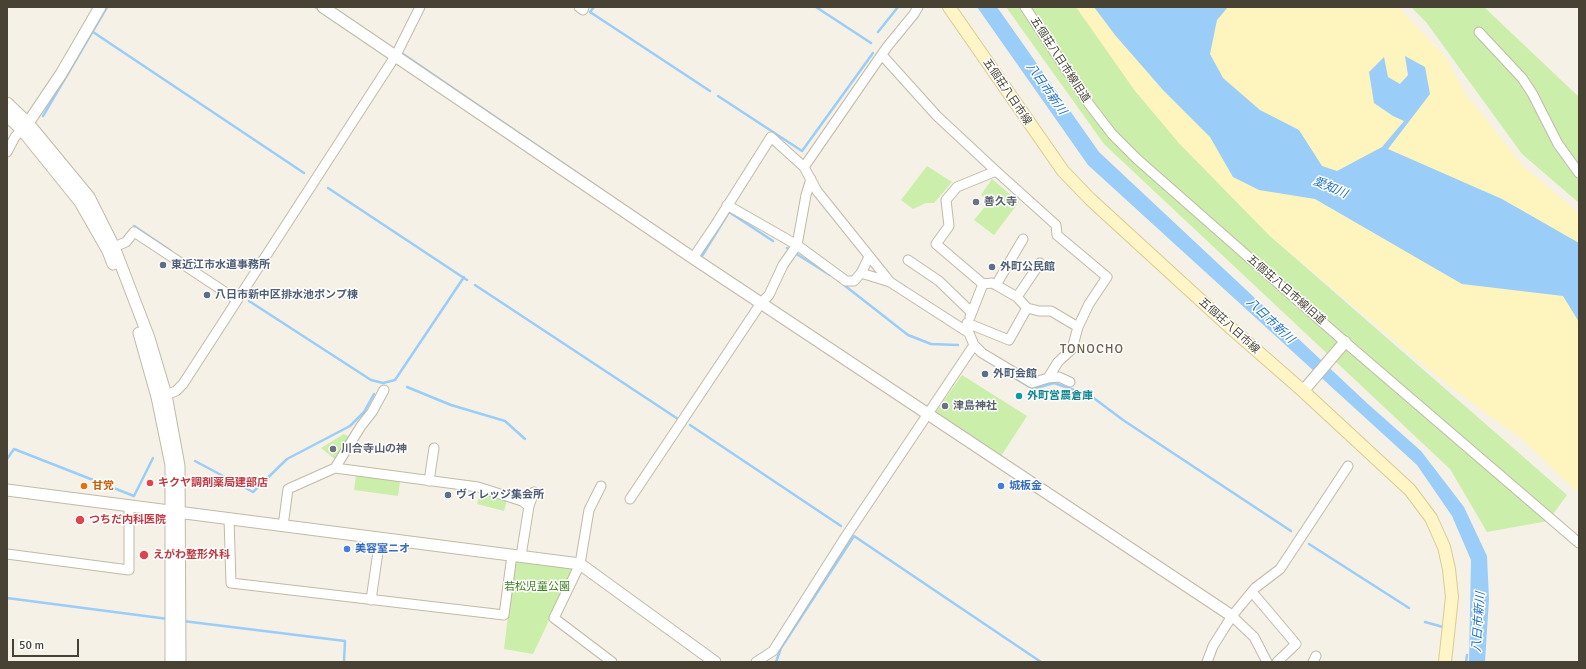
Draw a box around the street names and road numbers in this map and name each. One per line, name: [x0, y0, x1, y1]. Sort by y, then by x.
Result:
street label: 五個荘八日市線旧道: [1028, 15, 1092, 105]
street label: 五個荘八日市線: [980, 56, 1034, 128]
street label: 五個荘八日市線旧道: [1244, 253, 1328, 327]
street label: 五個荘八日市線: [1196, 295, 1262, 357]

